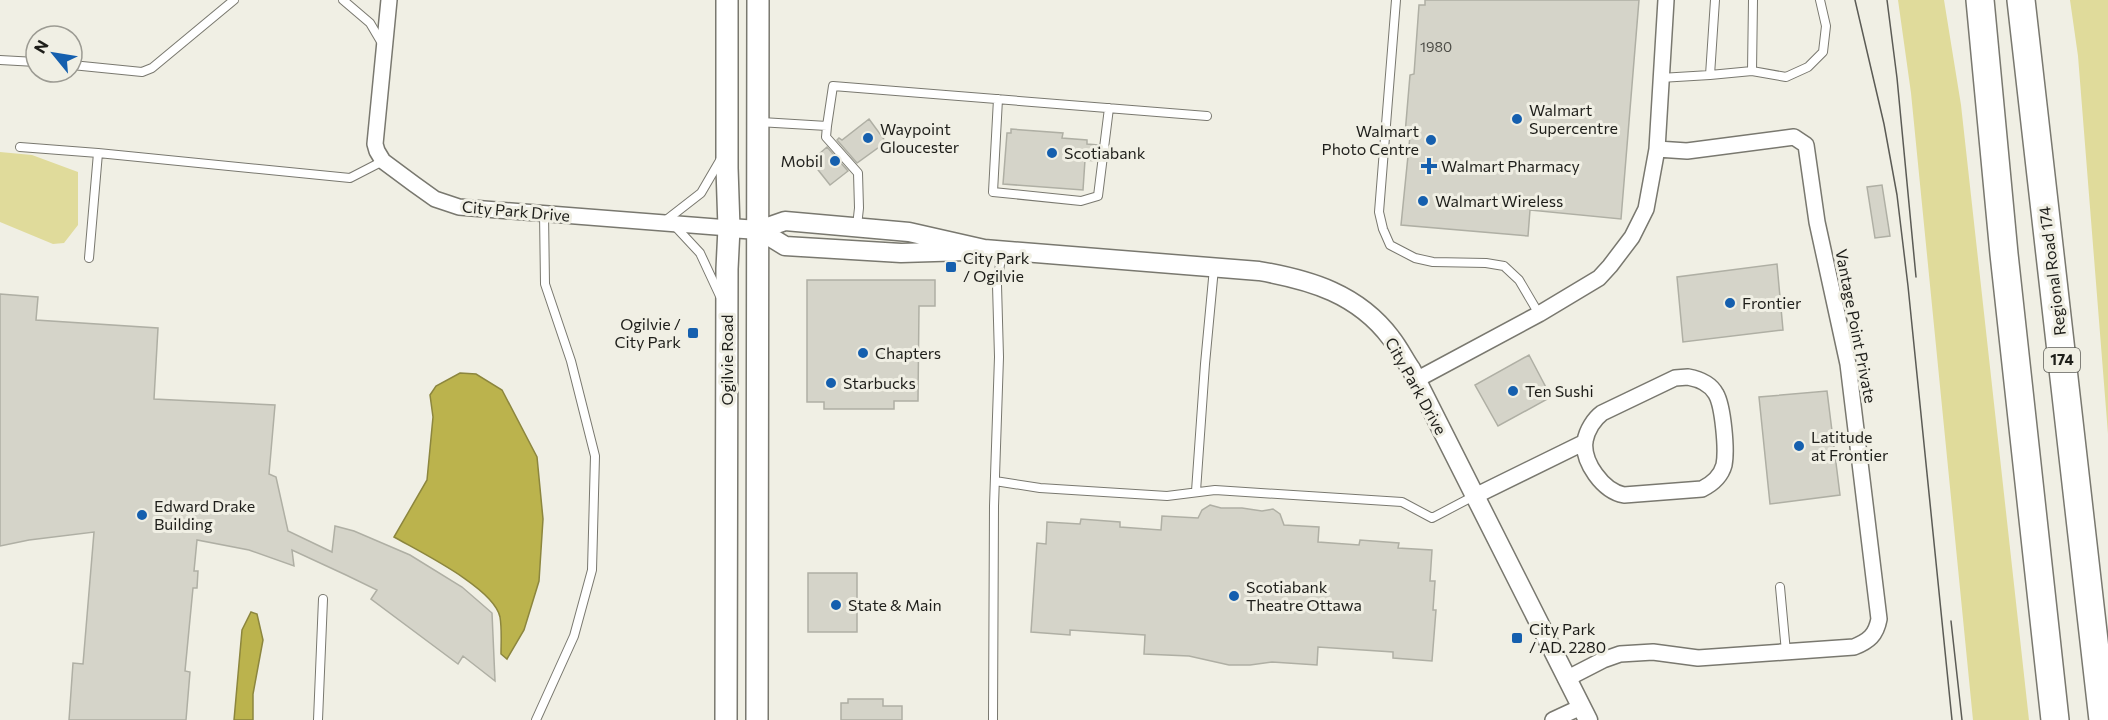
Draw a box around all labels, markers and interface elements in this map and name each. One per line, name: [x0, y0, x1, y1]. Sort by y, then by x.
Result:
north arrow: [24, 24, 84, 84]
text: N: [29, 36, 52, 56]
house number: 1980: [1420, 38, 1452, 55]
place label: Walmart Supercentre: [1529, 100, 1618, 137]
marker: Walmart Supercentre: [1510, 112, 1524, 126]
place label: Waypoint Gloucester: [880, 119, 960, 156]
place label: Walmart Photo Centre: [1322, 121, 1419, 158]
marker: Waypoint Gloucester: [861, 131, 875, 145]
marker: Walmart Photo Centre: [1424, 133, 1438, 147]
place label: Scotiabank: [1064, 143, 1146, 162]
marker: Scotiabank: [1045, 146, 1059, 160]
place label: Mobil: [781, 151, 823, 170]
marker: Mobil: [828, 154, 842, 168]
place label: Walmart Pharmacy: [1441, 156, 1580, 175]
marker: Walmart Pharmacy: [1422, 159, 1436, 173]
place label: Walmart Wireless: [1435, 191, 1563, 210]
marker: Walmart Wireless: [1416, 194, 1430, 208]
street label: City Park Drive: [461, 196, 571, 225]
street label: Regional Road 174: [2034, 205, 2069, 337]
street label: Vantage Point Private: [1832, 247, 1881, 405]
place label: City Park / Ogilvie: [963, 248, 1030, 285]
marker: City Park / Ogilvie: [944, 260, 958, 274]
place label: Frontier: [1742, 293, 1802, 312]
marker: Frontier: [1723, 296, 1737, 310]
place label: Ogilvie / City Park: [615, 314, 681, 351]
street label: Ogilvie Road: [717, 314, 736, 406]
marker: Ogilvie / City Park: [686, 326, 700, 340]
street label: City Park Drive: [1382, 334, 1451, 438]
place label: Chapters: [875, 343, 941, 362]
marker: Chapters: [856, 346, 870, 360]
road number: 174: [2044, 348, 2080, 372]
place label: Starbucks: [843, 373, 916, 392]
marker: Starbucks: [824, 376, 838, 390]
place label: Ten Sushi: [1525, 381, 1594, 400]
marker: Ten Sushi: [1506, 384, 1520, 398]
place label: Latitude at Frontier: [1811, 427, 1889, 464]
marker: Latitude at Frontier: [1792, 439, 1806, 453]
place label: Edward Drake Building: [154, 496, 255, 533]
marker: Edward Drake Building: [135, 508, 149, 522]
place label: Scotiabank Theatre Ottawa: [1246, 577, 1362, 614]
marker: Scotiabank Theatre Ottawa: [1227, 589, 1241, 603]
place label: State & Main: [848, 595, 942, 614]
marker: State & Main: [829, 598, 843, 612]
place label: City Park / AD. 2280: [1529, 619, 1606, 656]
marker: City Park / AD. 2280: [1510, 631, 1524, 645]

